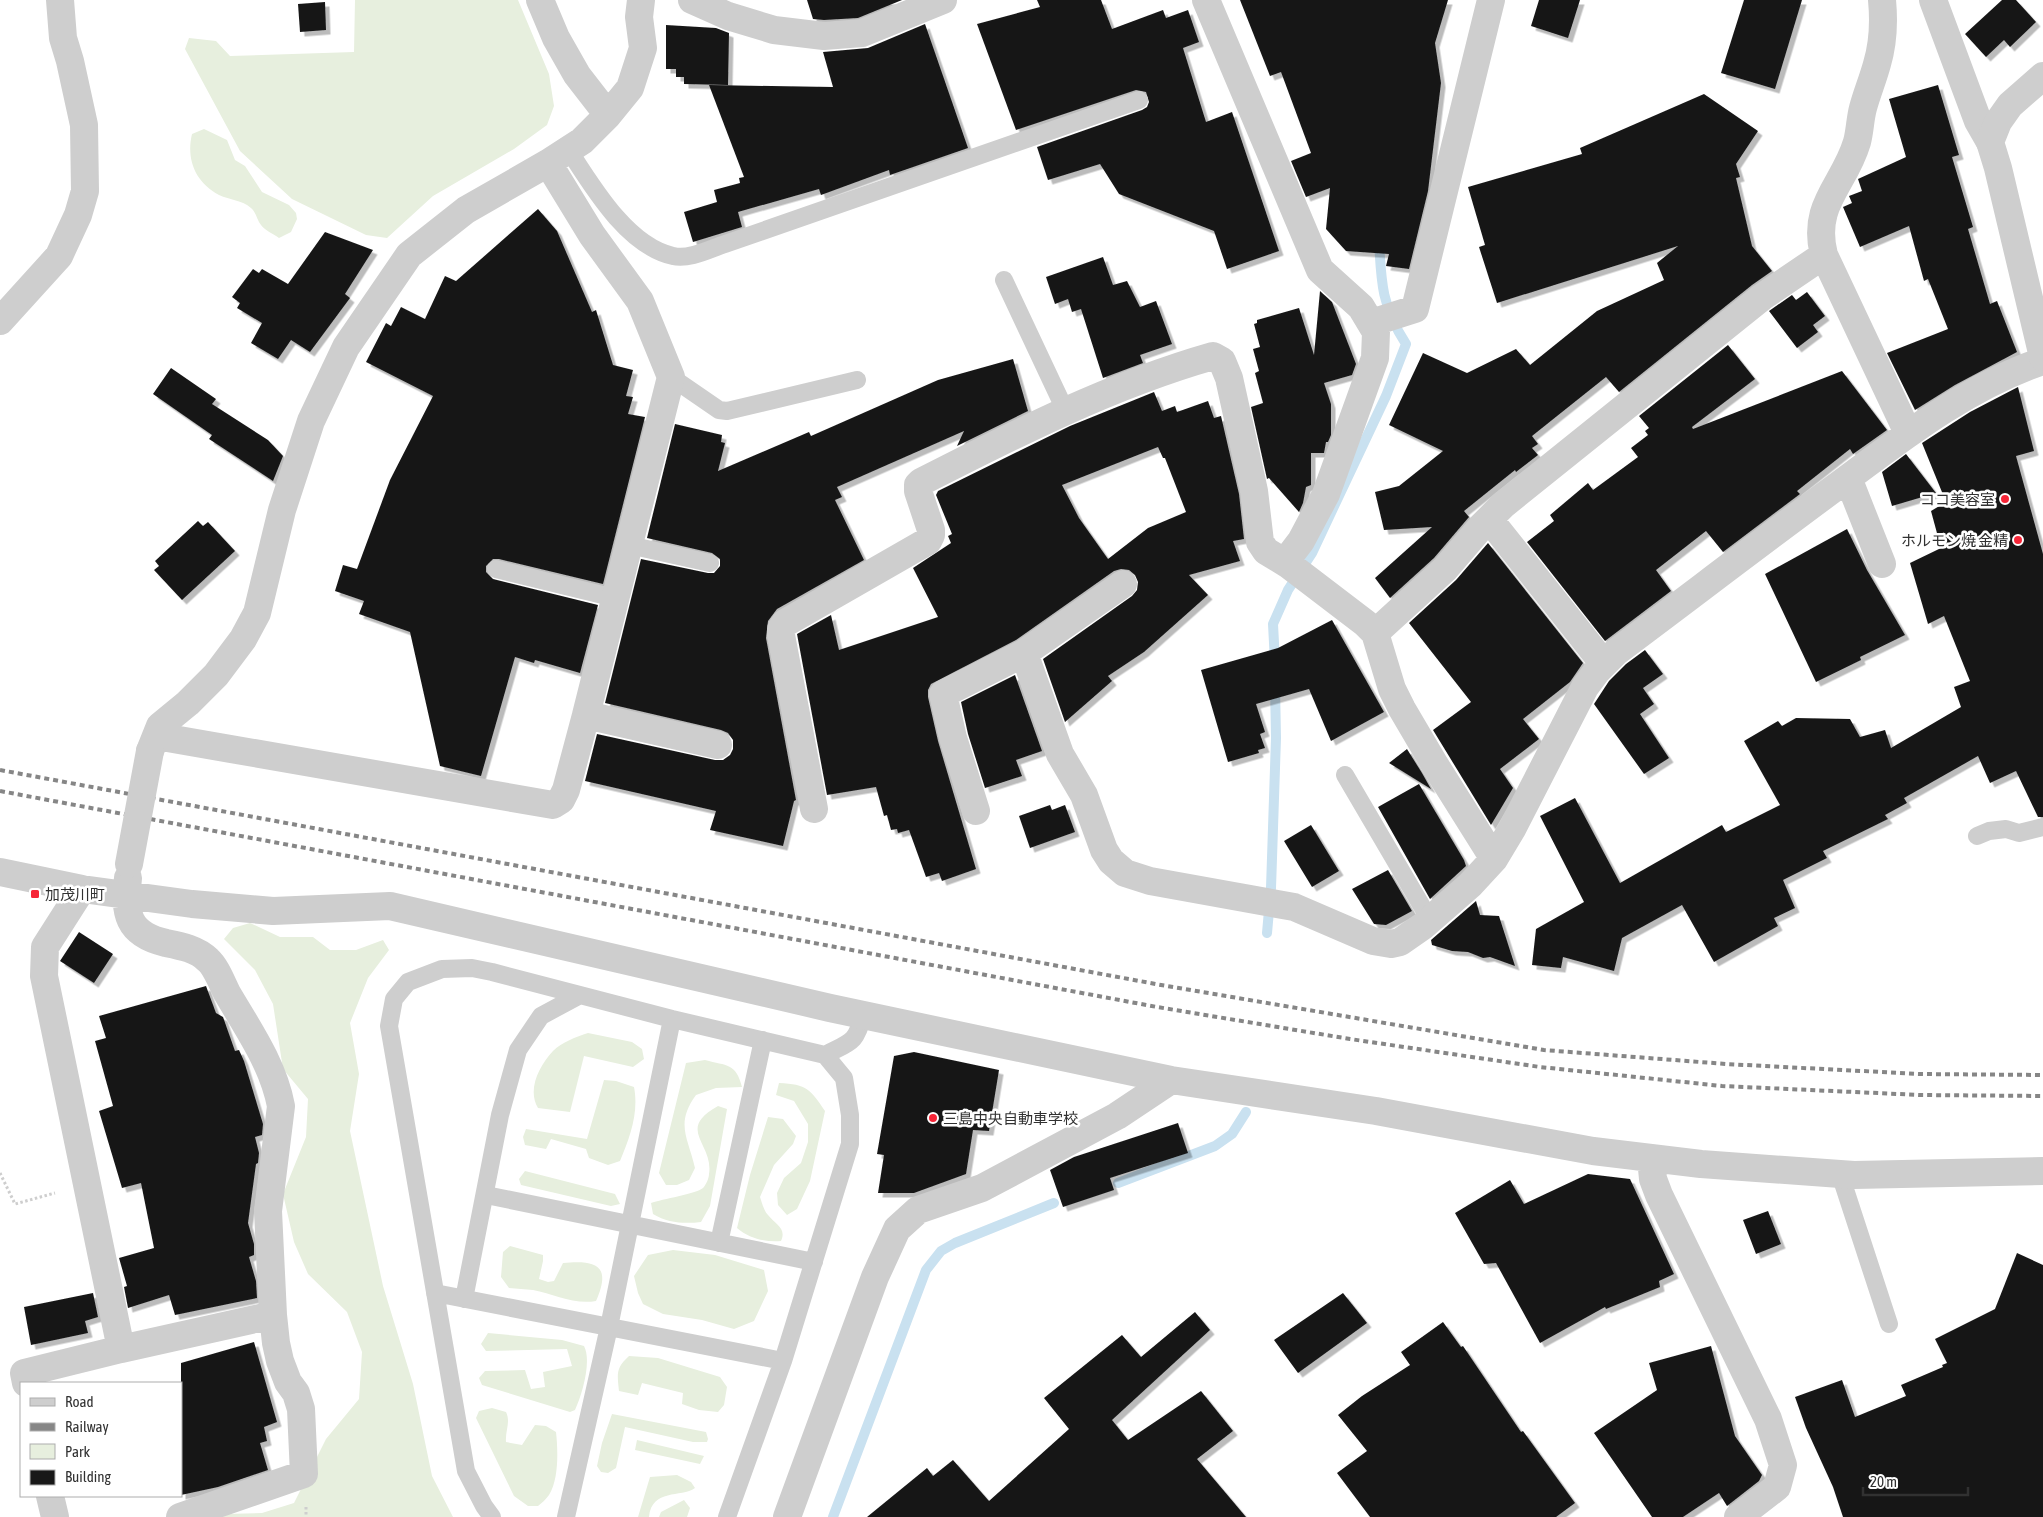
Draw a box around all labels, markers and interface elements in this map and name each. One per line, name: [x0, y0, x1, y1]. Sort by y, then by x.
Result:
place label: ココ美容室: [1920, 491, 1995, 508]
marker: ココ美容室: [1999, 493, 2011, 505]
place label: ホルモン焼 金精: [1901, 532, 2008, 549]
marker: ホルモン焼 金精: [2012, 534, 2024, 546]
place label: 加茂川町: [45, 886, 105, 903]
marker: 加茂川町: [29, 888, 41, 900]
place label: 三島中央自動車学校: [943, 1110, 1078, 1127]
marker: 三島中央自動車学校: [927, 1112, 939, 1124]
legend: [20, 1382, 182, 1497]
text: Road: [65, 1393, 94, 1410]
text: Railway: [65, 1418, 109, 1435]
text: Park: [65, 1443, 90, 1460]
scale bar: [1863, 1464, 1968, 1496]
text: Building: [65, 1468, 111, 1485]
text: 20 m: [1870, 1473, 1897, 1490]

